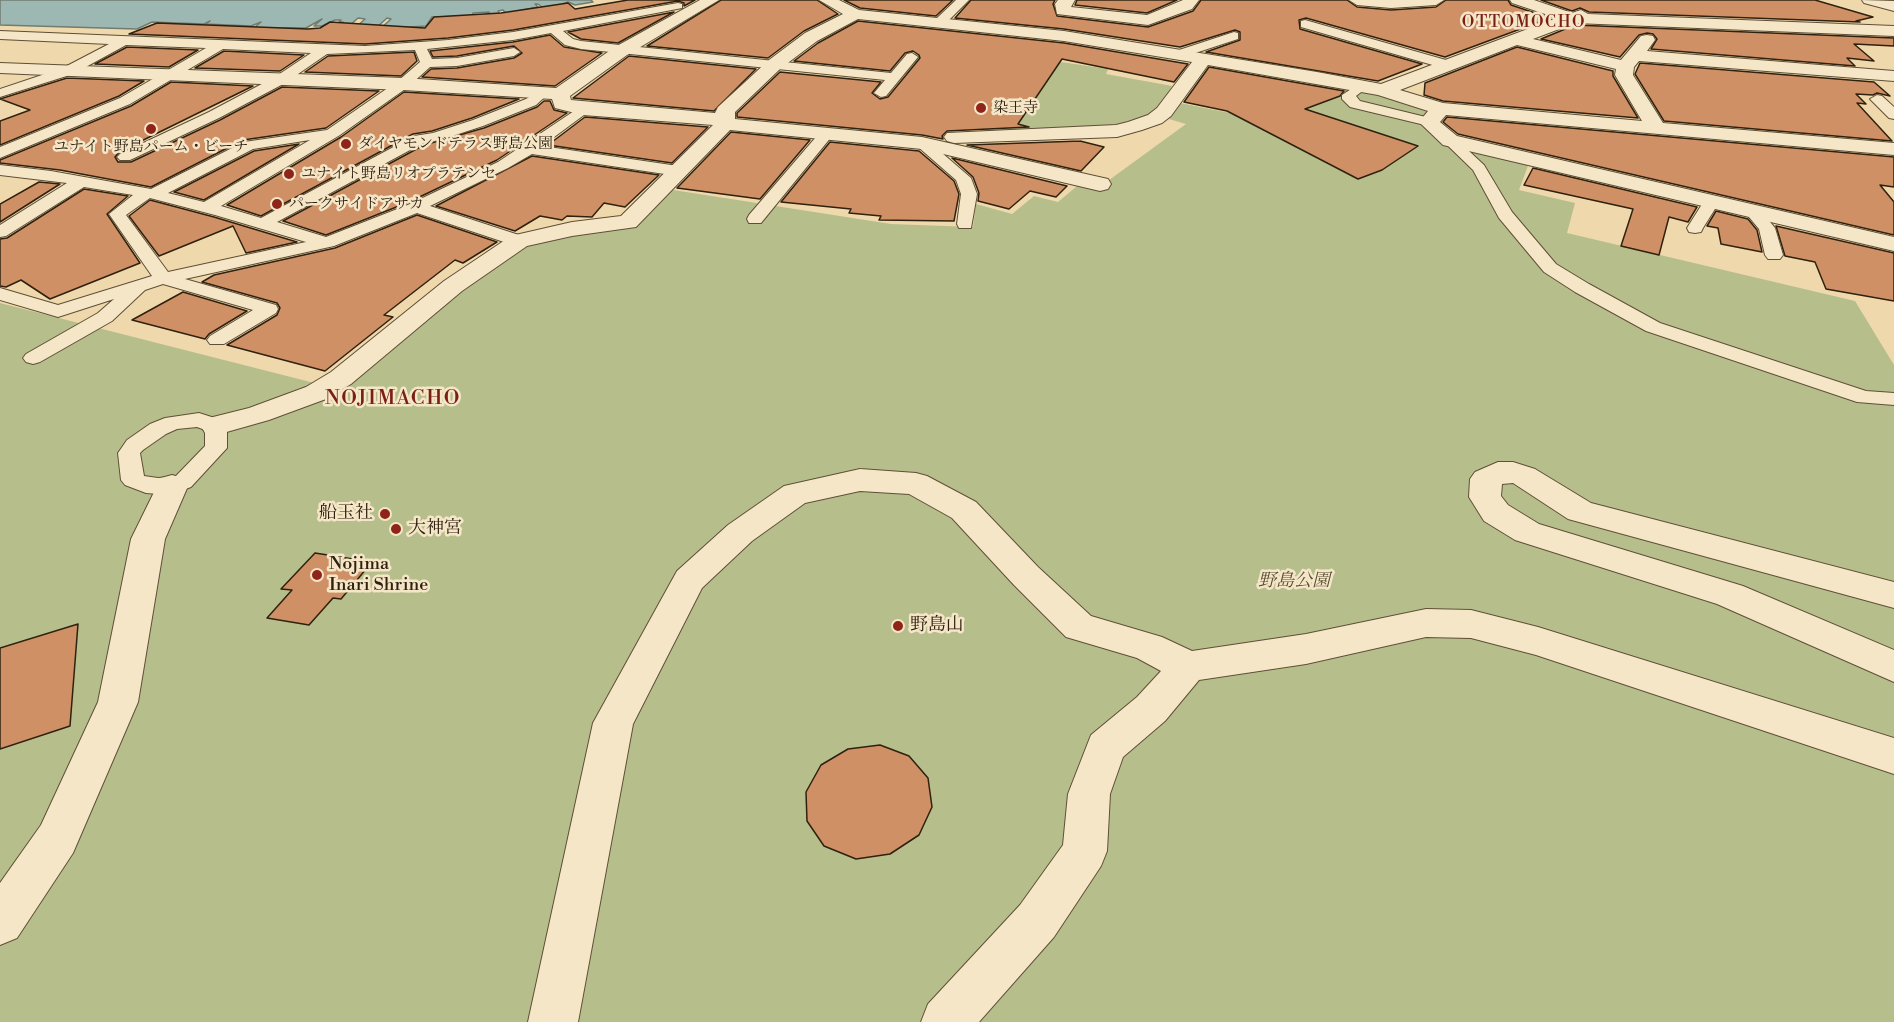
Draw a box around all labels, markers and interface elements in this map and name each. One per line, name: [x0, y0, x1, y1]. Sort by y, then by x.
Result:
district label: OTTOMOCHO: [1462, 13, 1586, 33]
place label: 染王寺: [993, 99, 1038, 117]
marker: 染王寺: [974, 101, 988, 115]
marker: ユナイト野島パーム・ビーチ: [144, 122, 158, 136]
place label: ダイヤモンドテラス野島公園: [358, 135, 553, 153]
marker: ダイヤモンドテラス野島公園: [339, 137, 353, 151]
place label: ユナイト野島パーム・ビーチ: [54, 138, 248, 156]
place label: ユナイト野島リオプラテンセ: [301, 165, 496, 183]
marker: ユナイト野島リオプラテンセ: [282, 167, 296, 181]
place label: パークサイドアサカ: [289, 195, 424, 213]
marker: パークサイドアサカ: [270, 197, 284, 211]
district label: NOJIMACHO: [325, 387, 461, 411]
place label: 船玉社: [319, 503, 373, 525]
marker: 船玉社: [378, 507, 392, 521]
place label: 大神宮: [408, 518, 462, 540]
marker: 大神宮: [389, 522, 403, 536]
place label: Nojima Inari Shrine: [329, 554, 428, 596]
marker: Nojima Inari Shrine: [310, 568, 324, 582]
park label: 野島公園: [1258, 571, 1330, 593]
place label: 野島山: [910, 615, 964, 637]
marker: 野島山: [891, 619, 905, 633]

